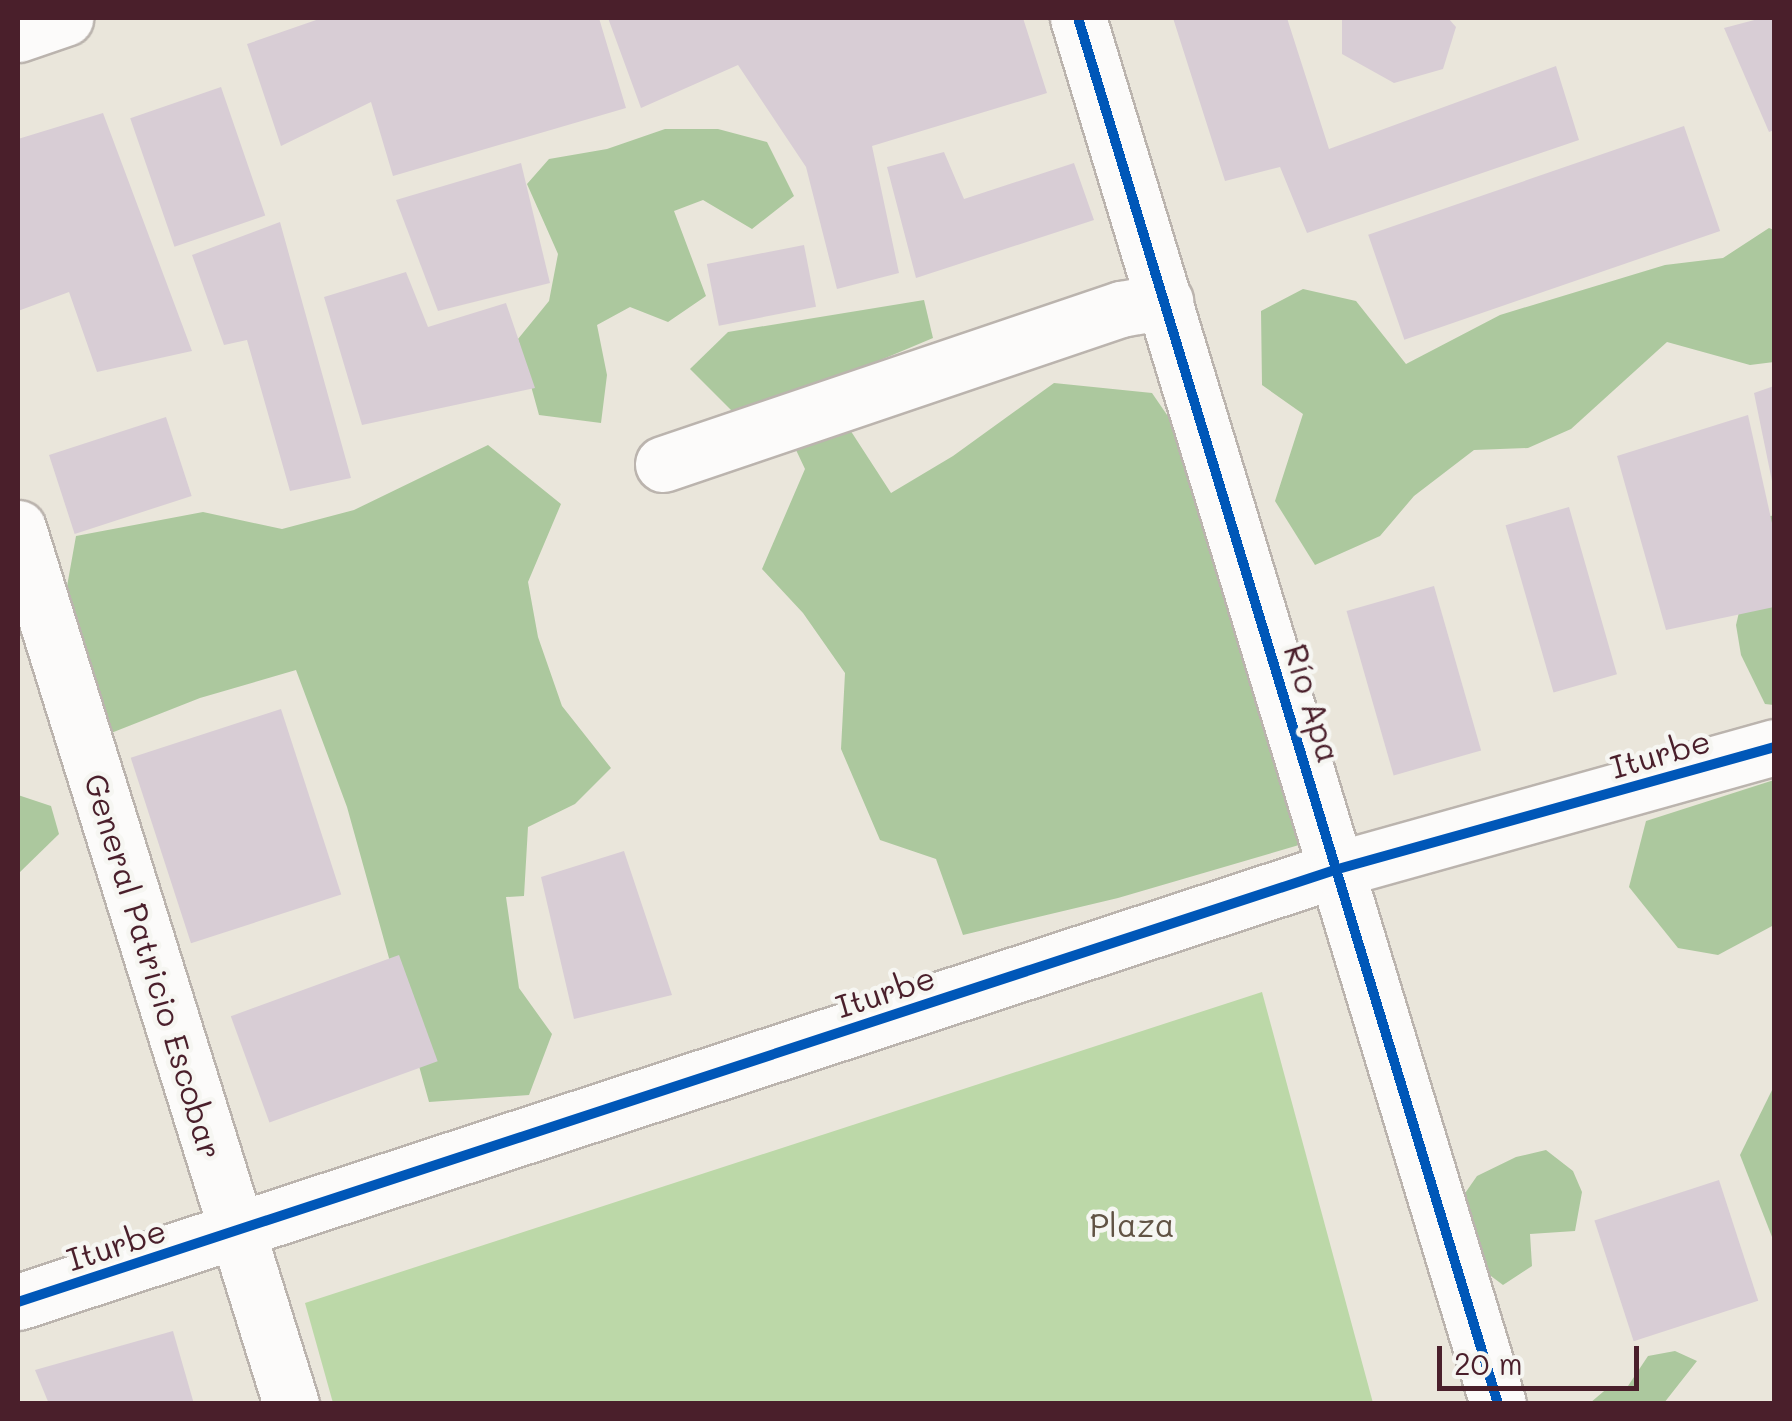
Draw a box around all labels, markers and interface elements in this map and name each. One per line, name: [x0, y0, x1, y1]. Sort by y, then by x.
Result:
street label: Río Apa: [1277, 639, 1349, 767]
street label: Iturbe: [1606, 721, 1714, 785]
street label: General Patricio Escobar: [77, 769, 231, 1163]
street label: Iturbe: [831, 957, 939, 1025]
park label: Plaza: [1089, 1205, 1175, 1243]
street label: Iturbe: [62, 1210, 170, 1278]
scale bar: [1442, 1326, 1644, 1388]
text: 20 m: [1454, 1343, 1523, 1383]

